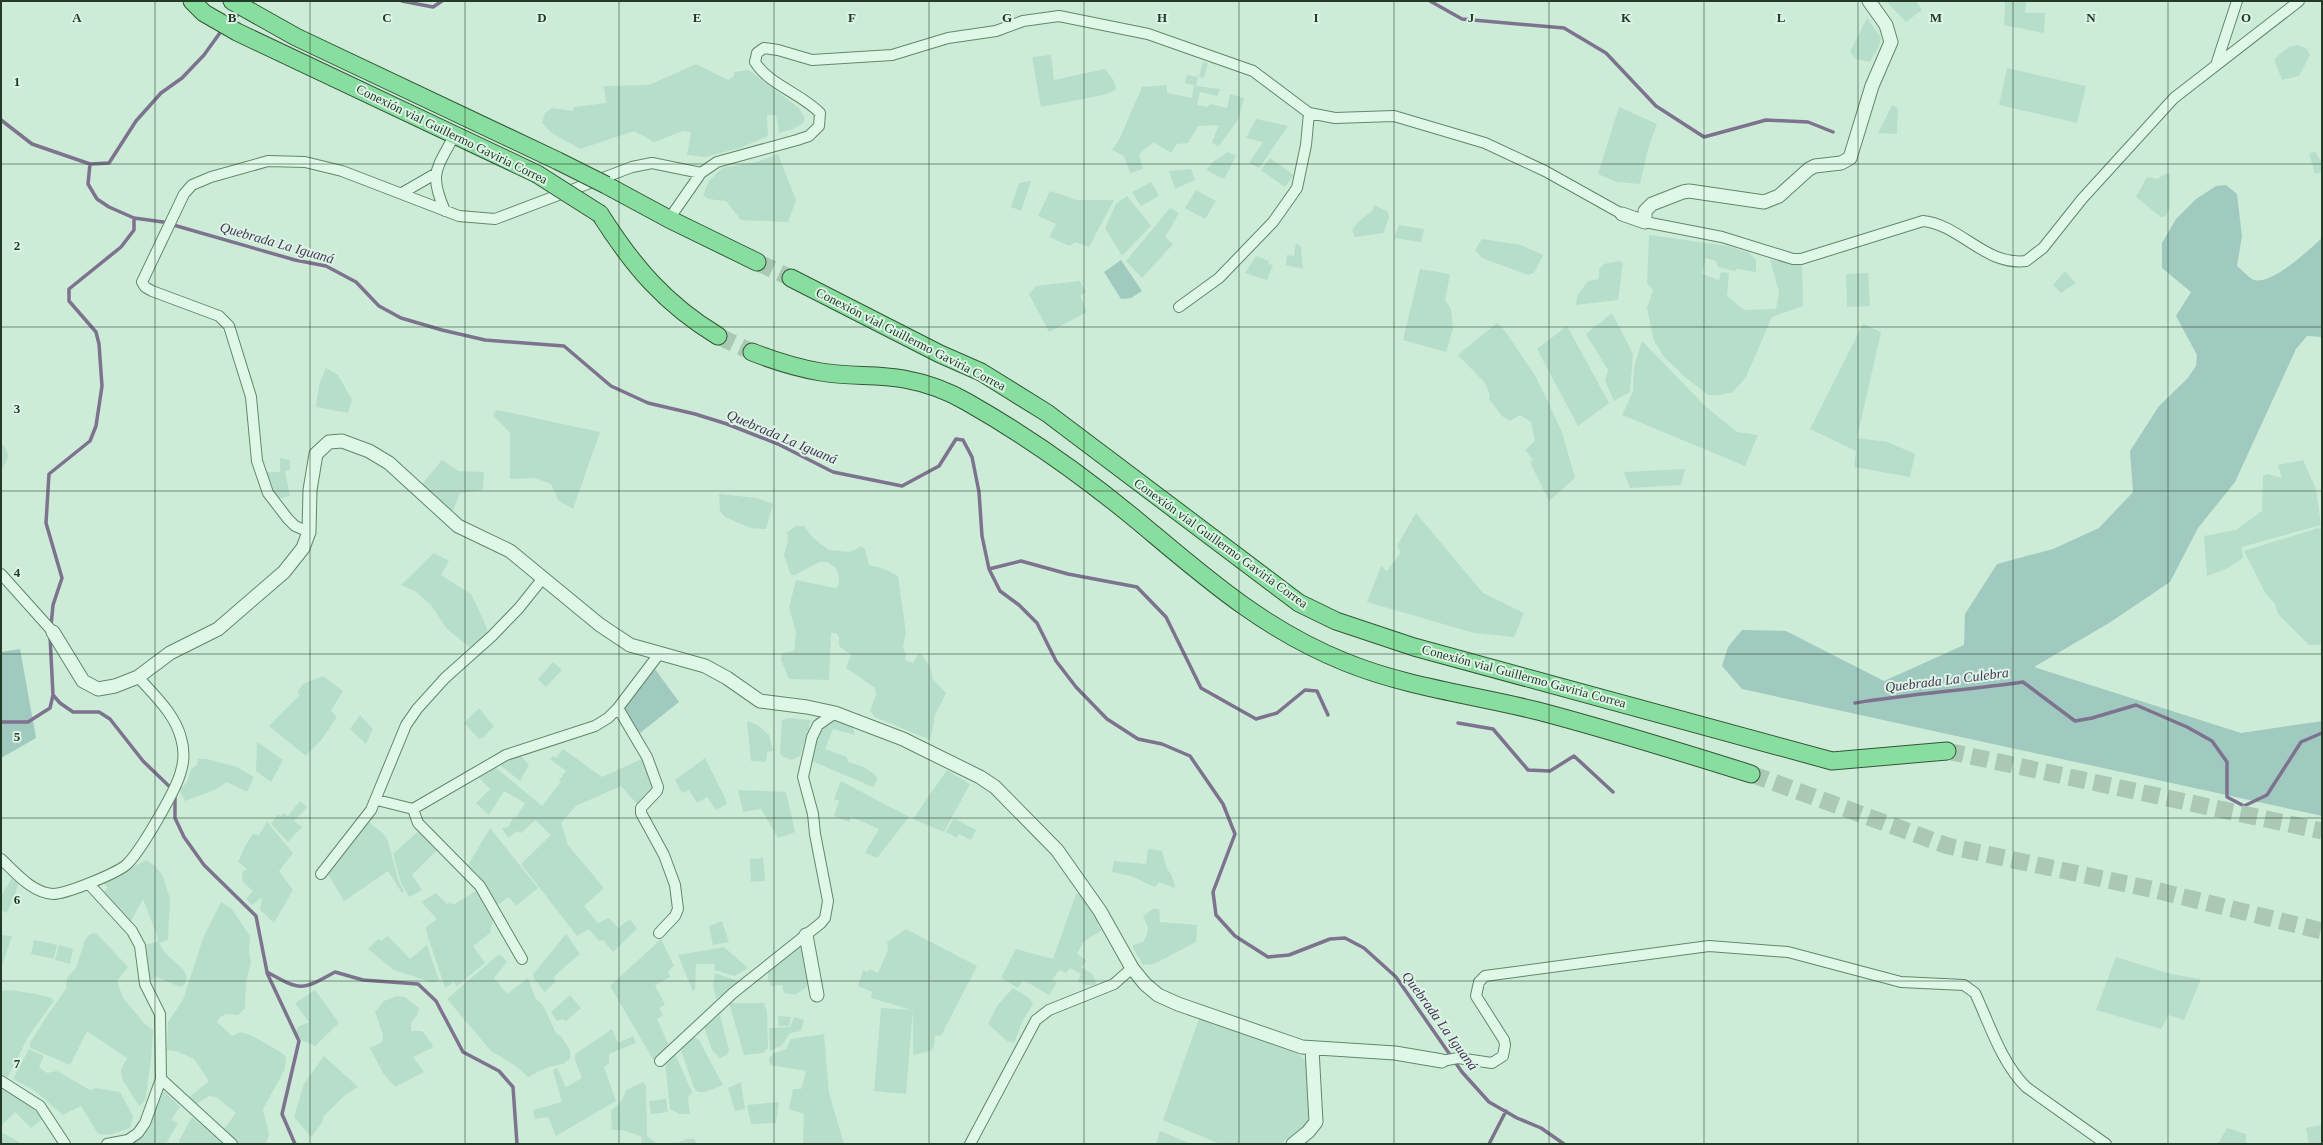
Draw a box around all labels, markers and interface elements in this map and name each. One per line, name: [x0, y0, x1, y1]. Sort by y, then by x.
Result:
text: A: [72, 10, 82, 25]
text: B: [228, 10, 237, 25]
text: C: [382, 10, 392, 25]
text: D: [537, 10, 547, 25]
text: E: [693, 10, 701, 25]
text: F: [848, 10, 856, 25]
text: G: [1002, 10, 1012, 25]
text: H: [1157, 10, 1167, 25]
text: I: [1313, 10, 1319, 25]
text: J: [1468, 10, 1475, 25]
text: K: [1621, 10, 1632, 25]
text: L: [1777, 10, 1786, 25]
text: M: [1930, 10, 1942, 25]
text: N: [2086, 10, 2096, 25]
text: O: [2241, 10, 2251, 25]
text: 1: [14, 74, 20, 89]
street label: Conexión vial Guillermo Gaviria Correa: [354, 81, 550, 187]
water label: Quebrada La Iguaná: [218, 219, 336, 267]
text: 2: [14, 238, 20, 253]
street label: Conexión vial Guillermo Gaviria Correa: [814, 284, 1009, 394]
text: 3: [14, 401, 21, 416]
water label: Quebrada La Iguaná: [725, 407, 839, 467]
street label: Conexión vial Guillermo Gaviria Correa: [1131, 475, 1311, 611]
text: 4: [14, 565, 21, 580]
street label: Conexión vial Guillermo Gaviria Correa: [1420, 641, 1628, 711]
water label: Quebrada La Culebra: [1884, 665, 2010, 695]
text: 5: [14, 729, 21, 744]
text: 6: [14, 892, 21, 907]
water label: Quebrada La Iguaná: [1399, 969, 1481, 1073]
text: 7: [14, 1056, 21, 1071]

